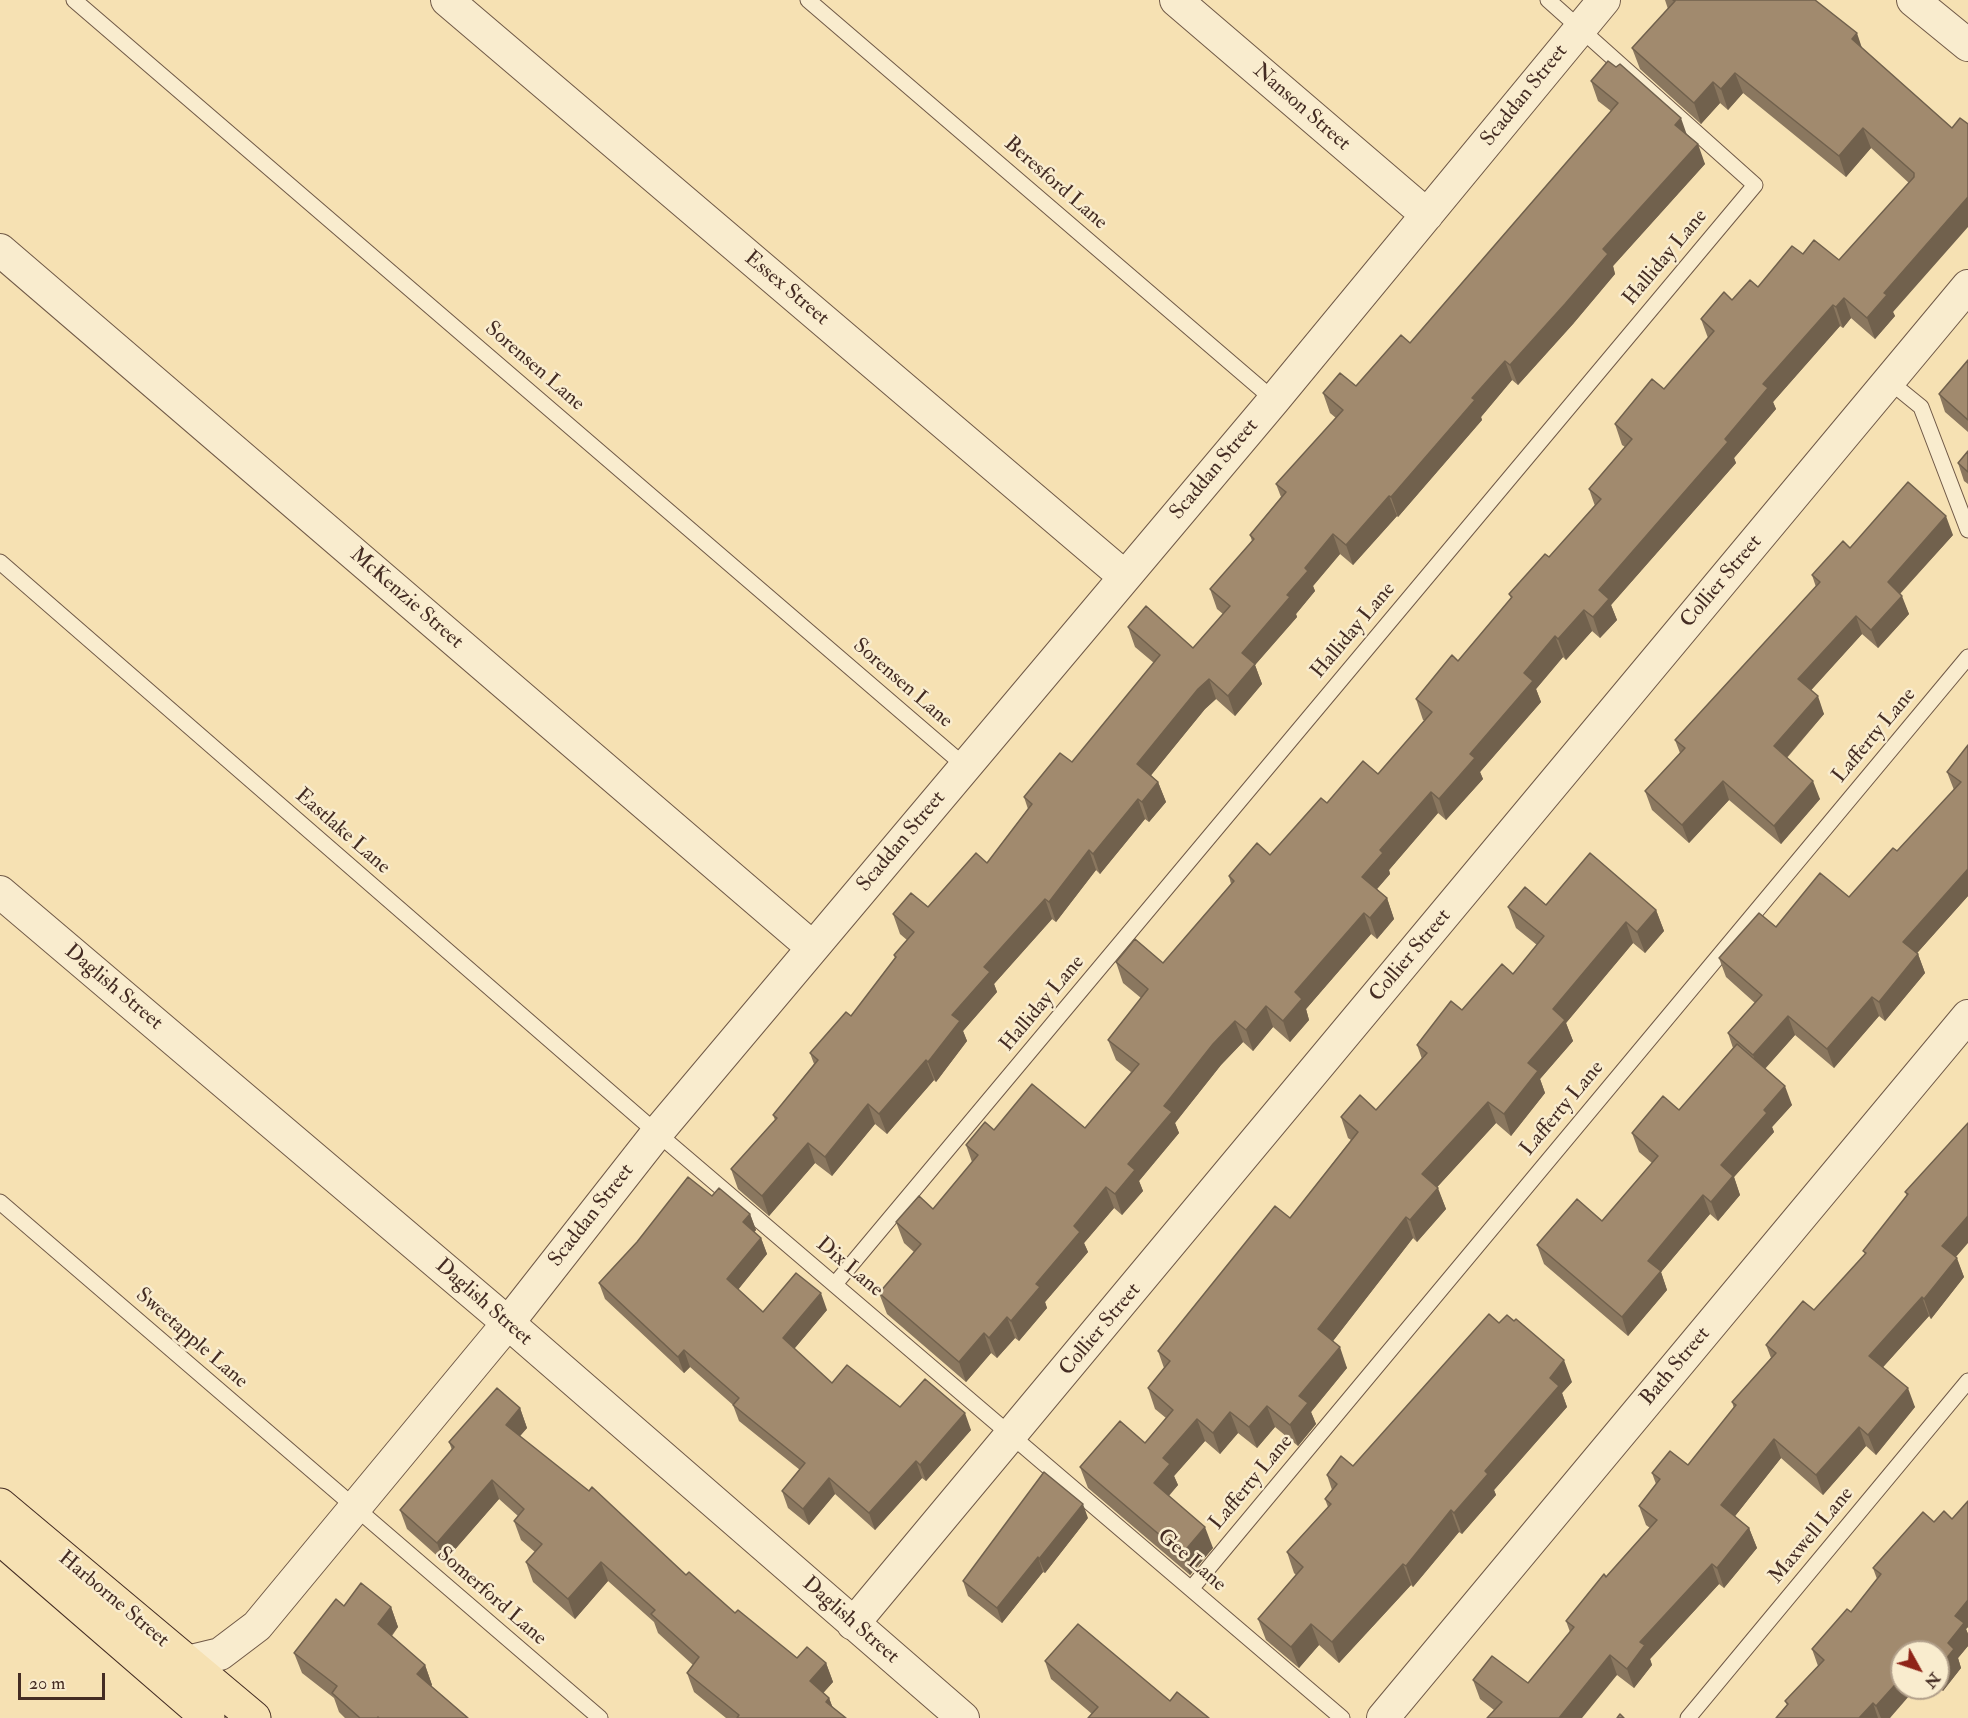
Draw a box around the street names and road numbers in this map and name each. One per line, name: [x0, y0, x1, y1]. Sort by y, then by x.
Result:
street label: Scaddan Street: [1476, 40, 1574, 152]
street label: Nanson Street: [1247, 59, 1355, 157]
street label: Beresford Lane: [998, 132, 1112, 236]
street label: Halliday Lane: [1618, 205, 1714, 311]
street label: Essex Street: [739, 246, 833, 332]
street label: Sorensen Lane: [479, 317, 589, 417]
street label: Scaddan Street: [1166, 414, 1264, 526]
street label: Collier Street: [1676, 531, 1768, 633]
street label: McKenzie Street: [344, 543, 468, 655]
street label: Halliday Lane: [1306, 578, 1402, 684]
street label: Sorensen Lane: [847, 634, 957, 734]
street label: Lafferty Lane: [1828, 683, 1922, 789]
street label: Eastlake Lane: [289, 784, 395, 880]
street label: Scaddan Street: [853, 786, 951, 898]
street label: Collier Street: [1365, 905, 1457, 1007]
street label: Daglish Street: [59, 940, 167, 1036]
street label: Halliday Lane: [995, 951, 1091, 1057]
street label: Lafferty Lane: [1516, 1056, 1610, 1162]
street label: Scaddan Street: [544, 1159, 640, 1273]
street label: Dix Lane: [810, 1233, 888, 1303]
street label: Daglish Street: [429, 1254, 537, 1352]
street label: Collier Street: [1055, 1279, 1147, 1381]
street label: Sweetapple Lane: [130, 1283, 252, 1395]
street label: Bath Street: [1636, 1322, 1716, 1412]
street label: Lafferty Lane: [1205, 1430, 1299, 1536]
street label: Maxwell Lane: [1764, 1483, 1860, 1589]
street label: Gee Lane: [1151, 1524, 1231, 1598]
street label: Somerford Lane: [431, 1542, 551, 1652]
street label: Harborne Street: [53, 1546, 173, 1654]
street label: Daglish Street: [796, 1572, 904, 1670]

